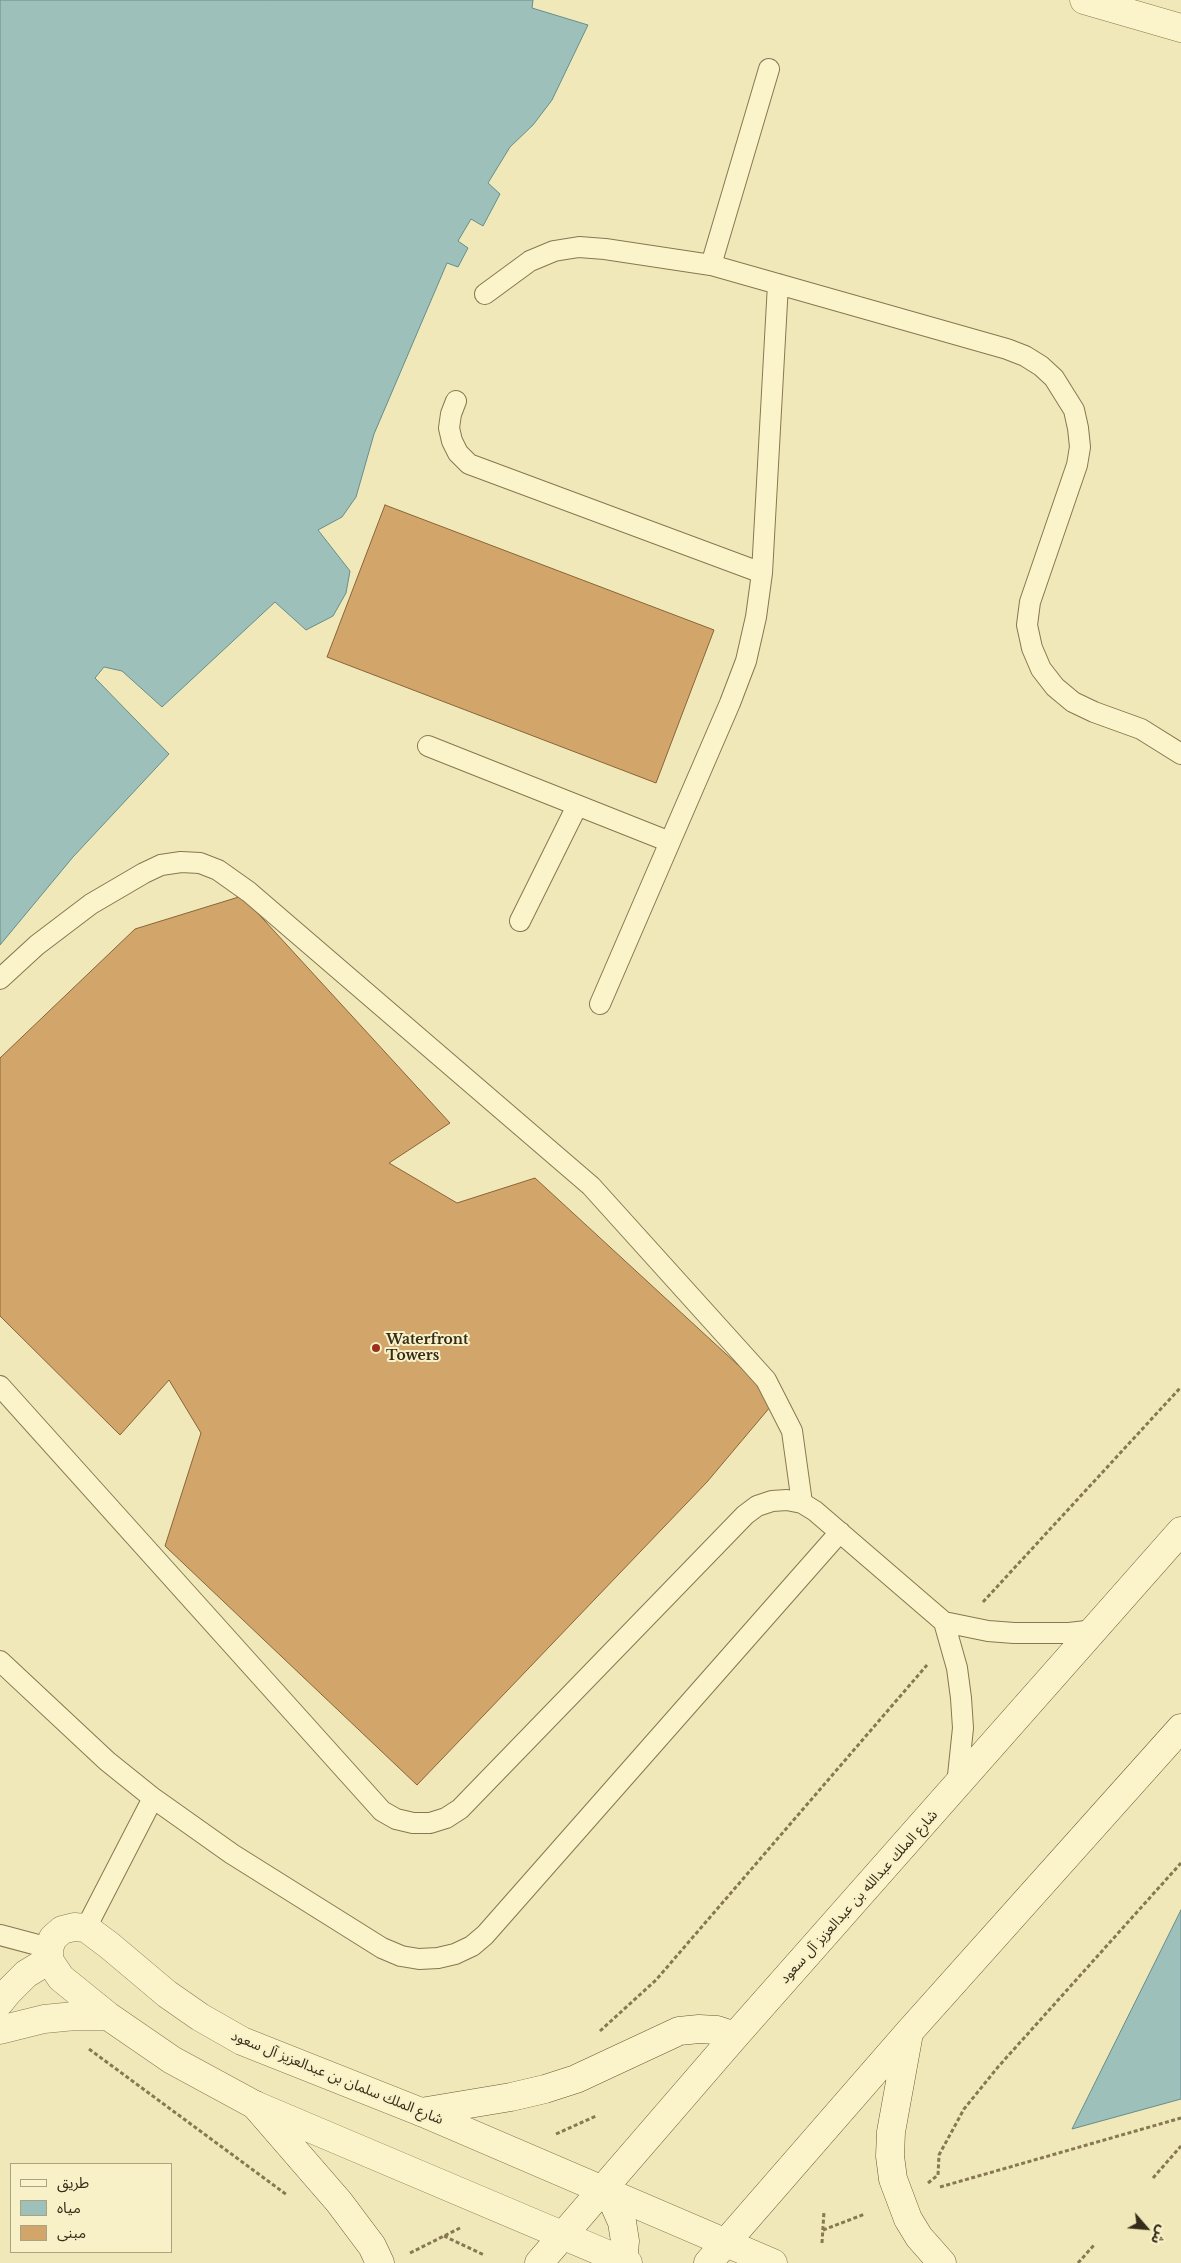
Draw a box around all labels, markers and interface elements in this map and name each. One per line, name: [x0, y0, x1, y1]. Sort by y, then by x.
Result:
place label: Waterfront Towers: [386, 1332, 468, 1364]
marker: Waterfront Towers: [370, 1342, 382, 1354]
street label: شارع الملك عبدالله بن عبدالعزيز آل سعود: [777, 1807, 941, 1987]
street label: شارع الملك سلمان بن عبدالعزيز آل سعود: [228, 2028, 446, 2128]
legend: [10, 2163, 172, 2253]
text: طريق: [57, 2173, 89, 2192]
text: مياه: [57, 2198, 81, 2217]
north arrow: [1121, 2203, 1171, 2253]
text: ش: [1147, 2222, 1172, 2247]
text: مبنى: [57, 2223, 86, 2242]

